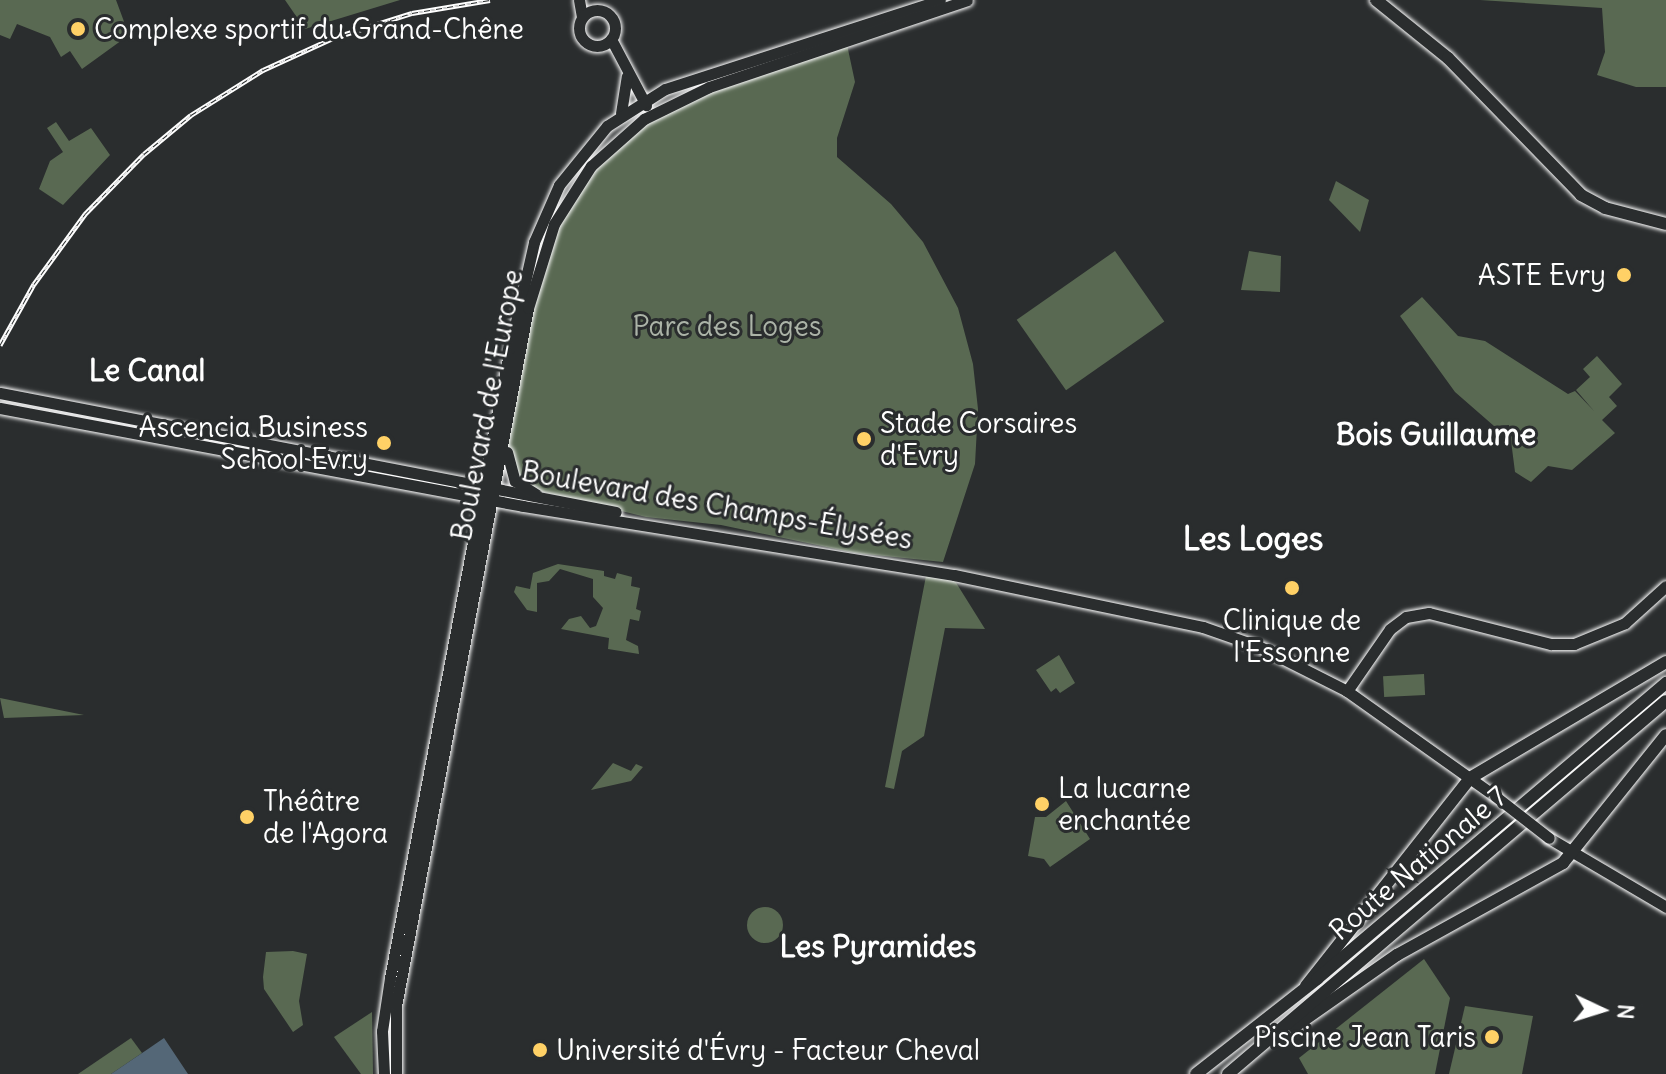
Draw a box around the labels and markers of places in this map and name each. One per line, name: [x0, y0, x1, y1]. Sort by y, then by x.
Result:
place label: Complexe sportif du Grand-Chêne: [94, 12, 524, 46]
marker: Complexe sportif du Grand-Chêne: [69, 20, 87, 38]
place label: ASTE Evry: [1478, 258, 1606, 292]
marker: ASTE Evry: [1613, 264, 1635, 286]
place label: Stade Corsaires d'Evry: [880, 406, 1077, 472]
place label: Ascencia Business School Evry: [139, 410, 368, 476]
marker: Stade Corsaires d'Evry: [855, 430, 873, 448]
marker: Ascencia Business School Evry: [375, 434, 393, 452]
marker: Clinique de l'Essonne: [1281, 577, 1303, 599]
place label: Clinique de l'Essonne: [1223, 603, 1361, 669]
place label: La lucarne enchantée: [1058, 771, 1191, 837]
place label: Théâtre de l'Agora: [263, 784, 388, 850]
marker: La lucarne enchantée: [1033, 795, 1051, 813]
marker: Théâtre de l'Agora: [238, 808, 256, 826]
place label: Piscine Jean Taris: [1254, 1020, 1476, 1054]
marker: Piscine Jean Taris: [1483, 1028, 1501, 1046]
place label: Université d'Évry - Facteur Cheval: [556, 1033, 980, 1067]
marker: Université d'Évry - Facteur Cheval: [531, 1041, 549, 1059]

